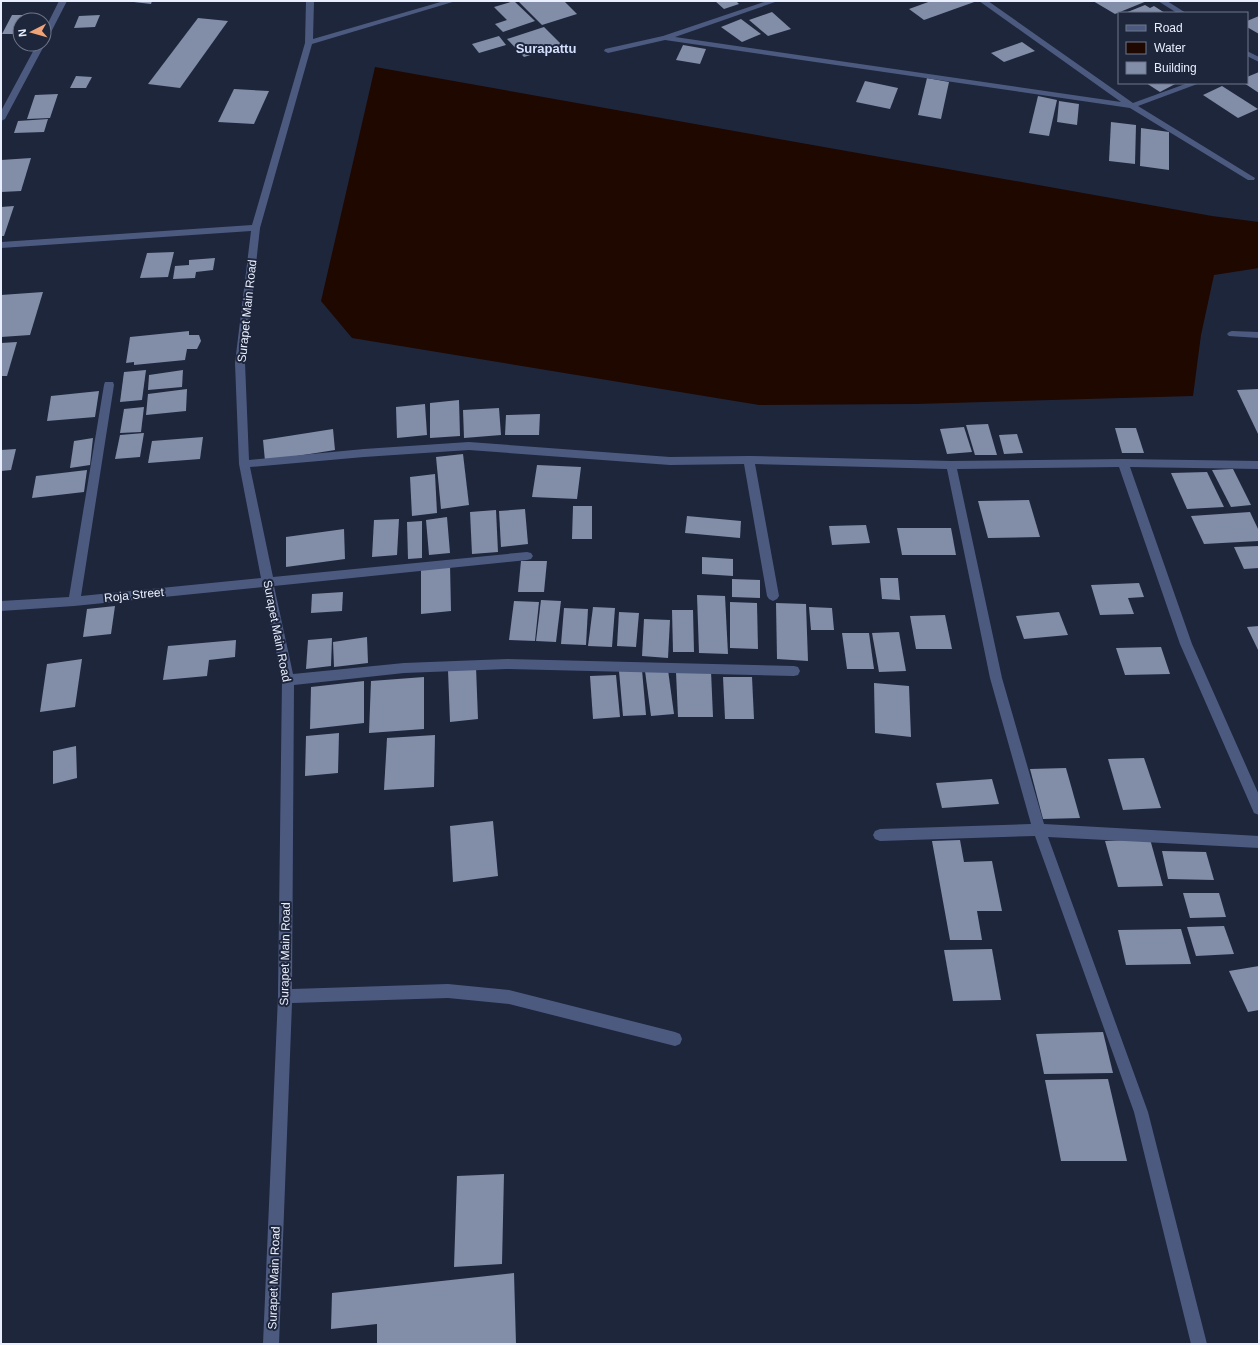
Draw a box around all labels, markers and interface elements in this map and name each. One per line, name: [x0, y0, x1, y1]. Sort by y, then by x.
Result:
north arrow: [12, 12, 52, 52]
legend: [1118, 12, 1248, 84]
text: Road: [1154, 21, 1183, 35]
text: N: [16, 28, 28, 38]
district label: Surapattu: [516, 41, 576, 56]
text: Water: [1154, 41, 1186, 55]
text: Building: [1154, 61, 1197, 75]
street label: Surapet Main Road: [235, 259, 259, 363]
street label: Surapet Main Road: [260, 579, 294, 683]
street label: Roja Street: [103, 585, 165, 605]
street label: Surapet Main Road: [277, 902, 293, 1006]
street label: Surapet Main Road: [265, 1226, 283, 1330]

